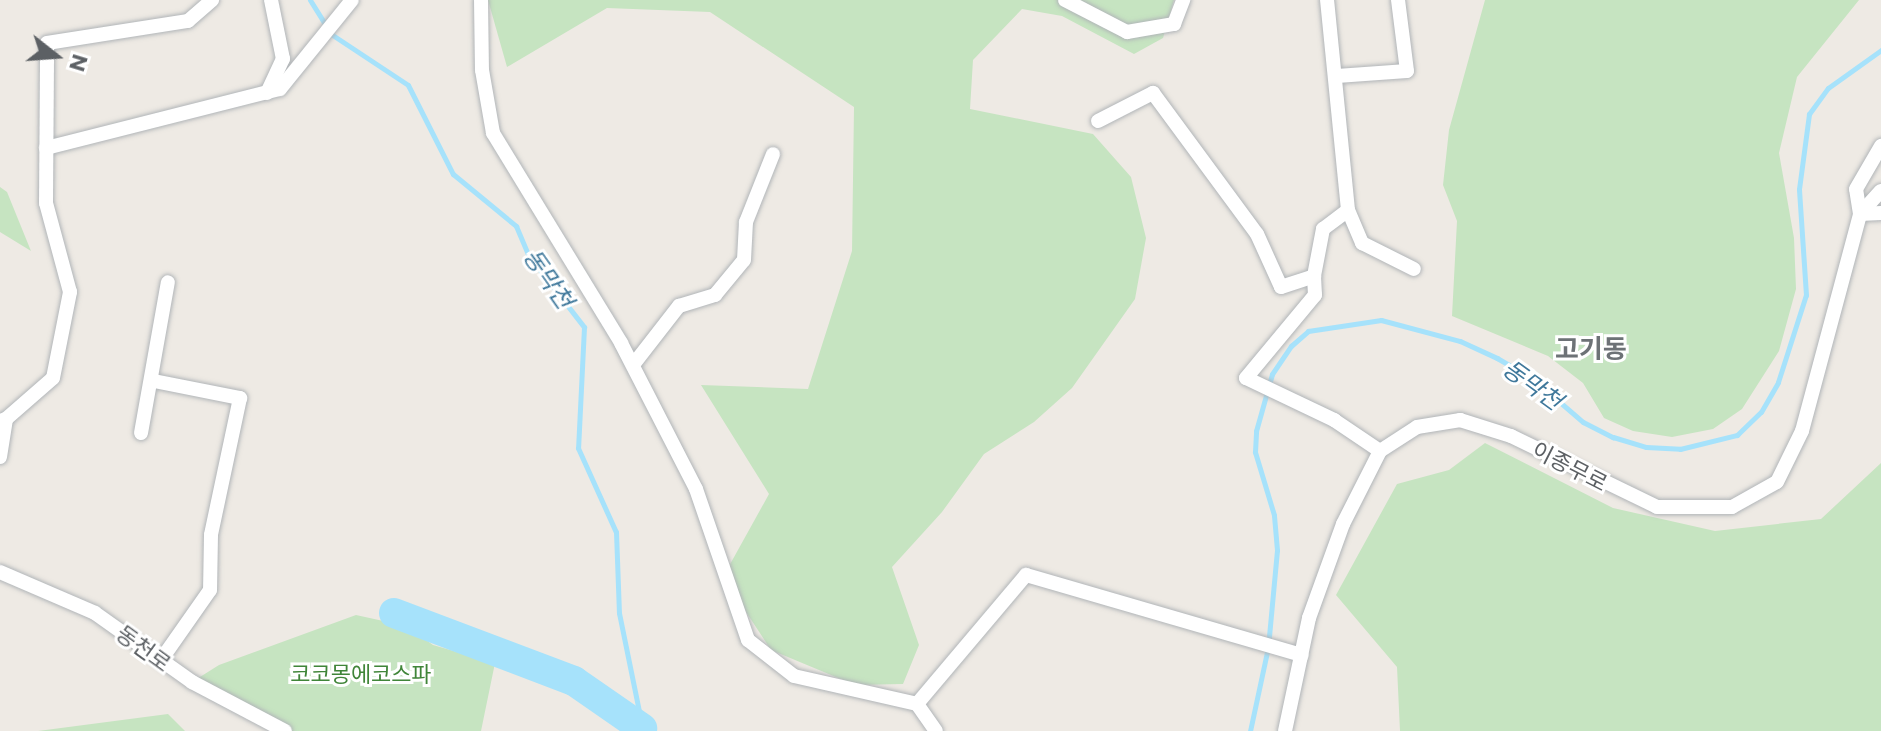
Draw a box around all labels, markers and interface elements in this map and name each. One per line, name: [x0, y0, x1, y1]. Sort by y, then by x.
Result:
north arrow: [16, 16, 96, 96]
text: N: [64, 51, 95, 75]
water label: 동막천: [518, 243, 580, 313]
district label: 고기동: [1555, 332, 1627, 364]
water label: 동막천: [1498, 353, 1568, 415]
street label: 이종무로: [1528, 436, 1612, 496]
street label: 동천로: [112, 619, 176, 677]
park label: 코코몽에코스파: [290, 661, 432, 687]

